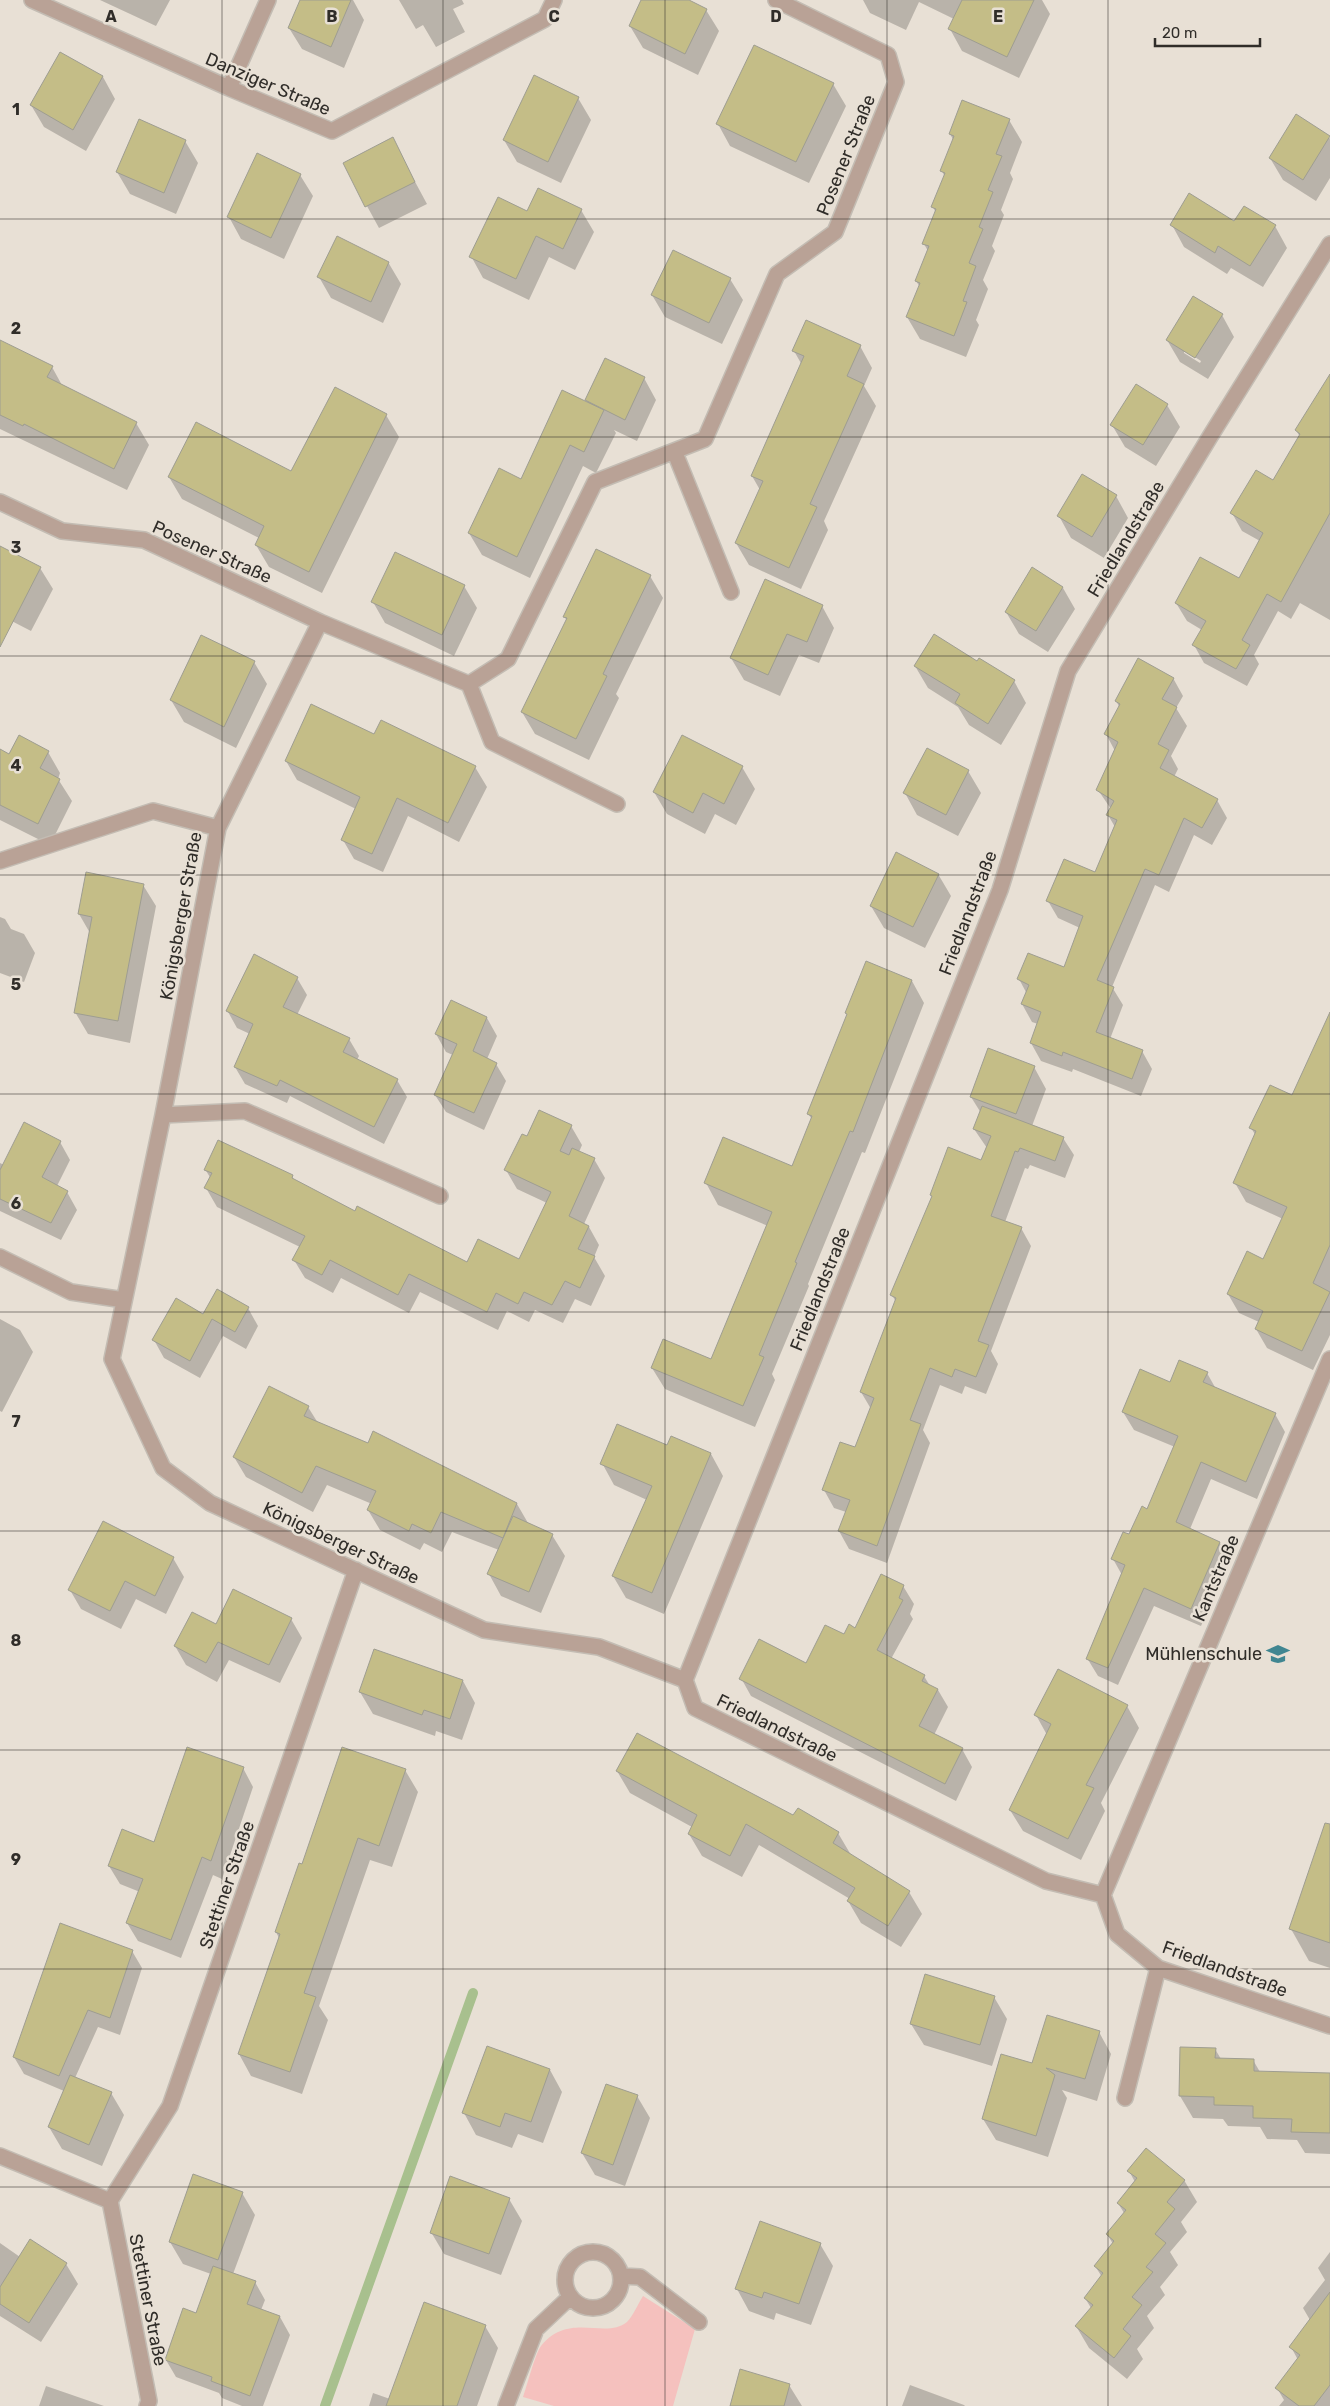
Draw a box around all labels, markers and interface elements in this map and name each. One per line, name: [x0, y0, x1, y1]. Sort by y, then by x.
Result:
text: A: [105, 7, 117, 26]
text: B: [326, 7, 338, 26]
text: C: [548, 7, 560, 26]
text: D: [770, 7, 782, 26]
text: E: [993, 7, 1003, 26]
scale bar: [1155, 15, 1260, 47]
text: 20 m: [1162, 24, 1197, 42]
street label: Danziger Straße: [202, 48, 334, 120]
street label: Posener Straße: [812, 91, 880, 219]
text: 1: [12, 100, 20, 119]
text: 2: [11, 319, 21, 338]
street label: Friedlandstraße: [1083, 477, 1169, 601]
street label: Posener Straße: [149, 516, 275, 588]
text: 3: [11, 538, 21, 557]
text: 4: [11, 756, 22, 775]
street label: Königsberger Straße: [155, 830, 207, 1002]
street label: Friedlandstraße: [934, 848, 1002, 978]
text: 5: [11, 975, 21, 994]
text: 6: [11, 1194, 21, 1213]
street label: Friedlandstraße: [785, 1224, 855, 1354]
text: 7: [11, 1412, 21, 1431]
street label: Königsberger Straße: [259, 1497, 423, 1589]
street label: Kantstraße: [1188, 1531, 1244, 1625]
text: 8: [11, 1631, 22, 1650]
school or university icon: Mühlenschule: [1265, 1641, 1291, 1667]
place label: Mühlenschule: [1145, 1643, 1262, 1665]
street label: Friedlandstraße: [713, 1689, 841, 1767]
street label: Stettiner Straße: [195, 1818, 259, 1952]
text: 9: [11, 1850, 21, 1869]
street label: Friedlandstraße: [1159, 1936, 1291, 2002]
street label: Stettiner Straße: [124, 2232, 172, 2368]

